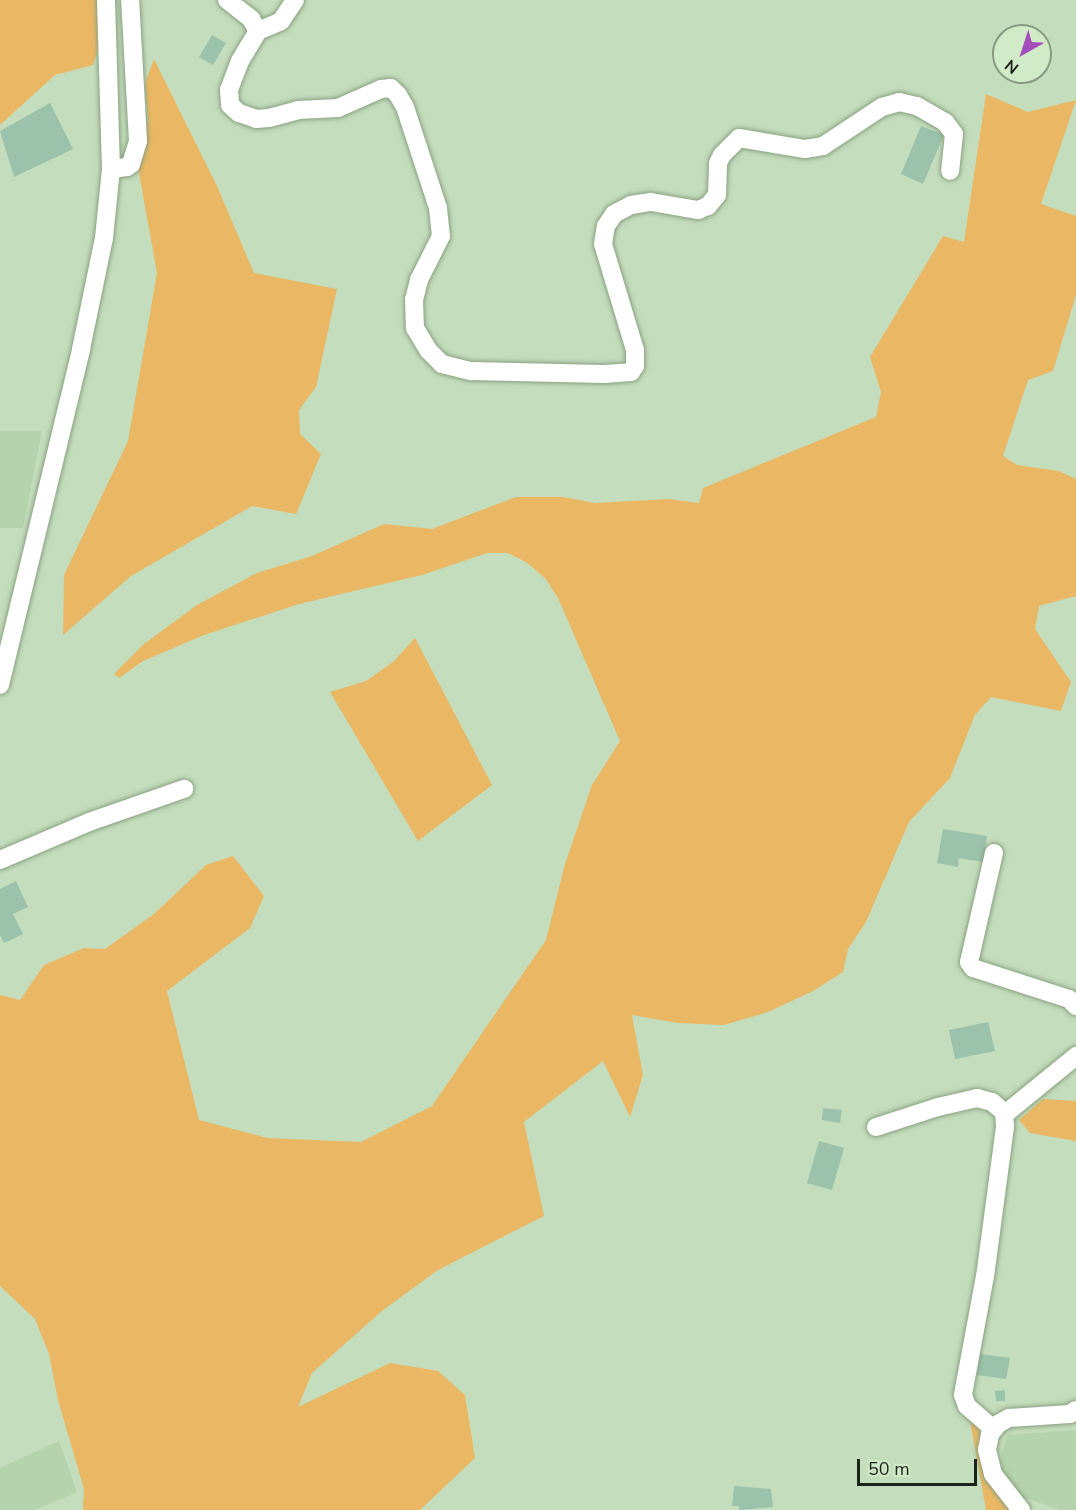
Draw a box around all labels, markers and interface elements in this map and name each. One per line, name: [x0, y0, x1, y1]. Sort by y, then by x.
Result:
north arrow: [992, 24, 1052, 84]
text: N: [1000, 54, 1024, 79]
scale bar: [860, 1447, 980, 1485]
text: 50 m: [868, 1457, 910, 1481]

